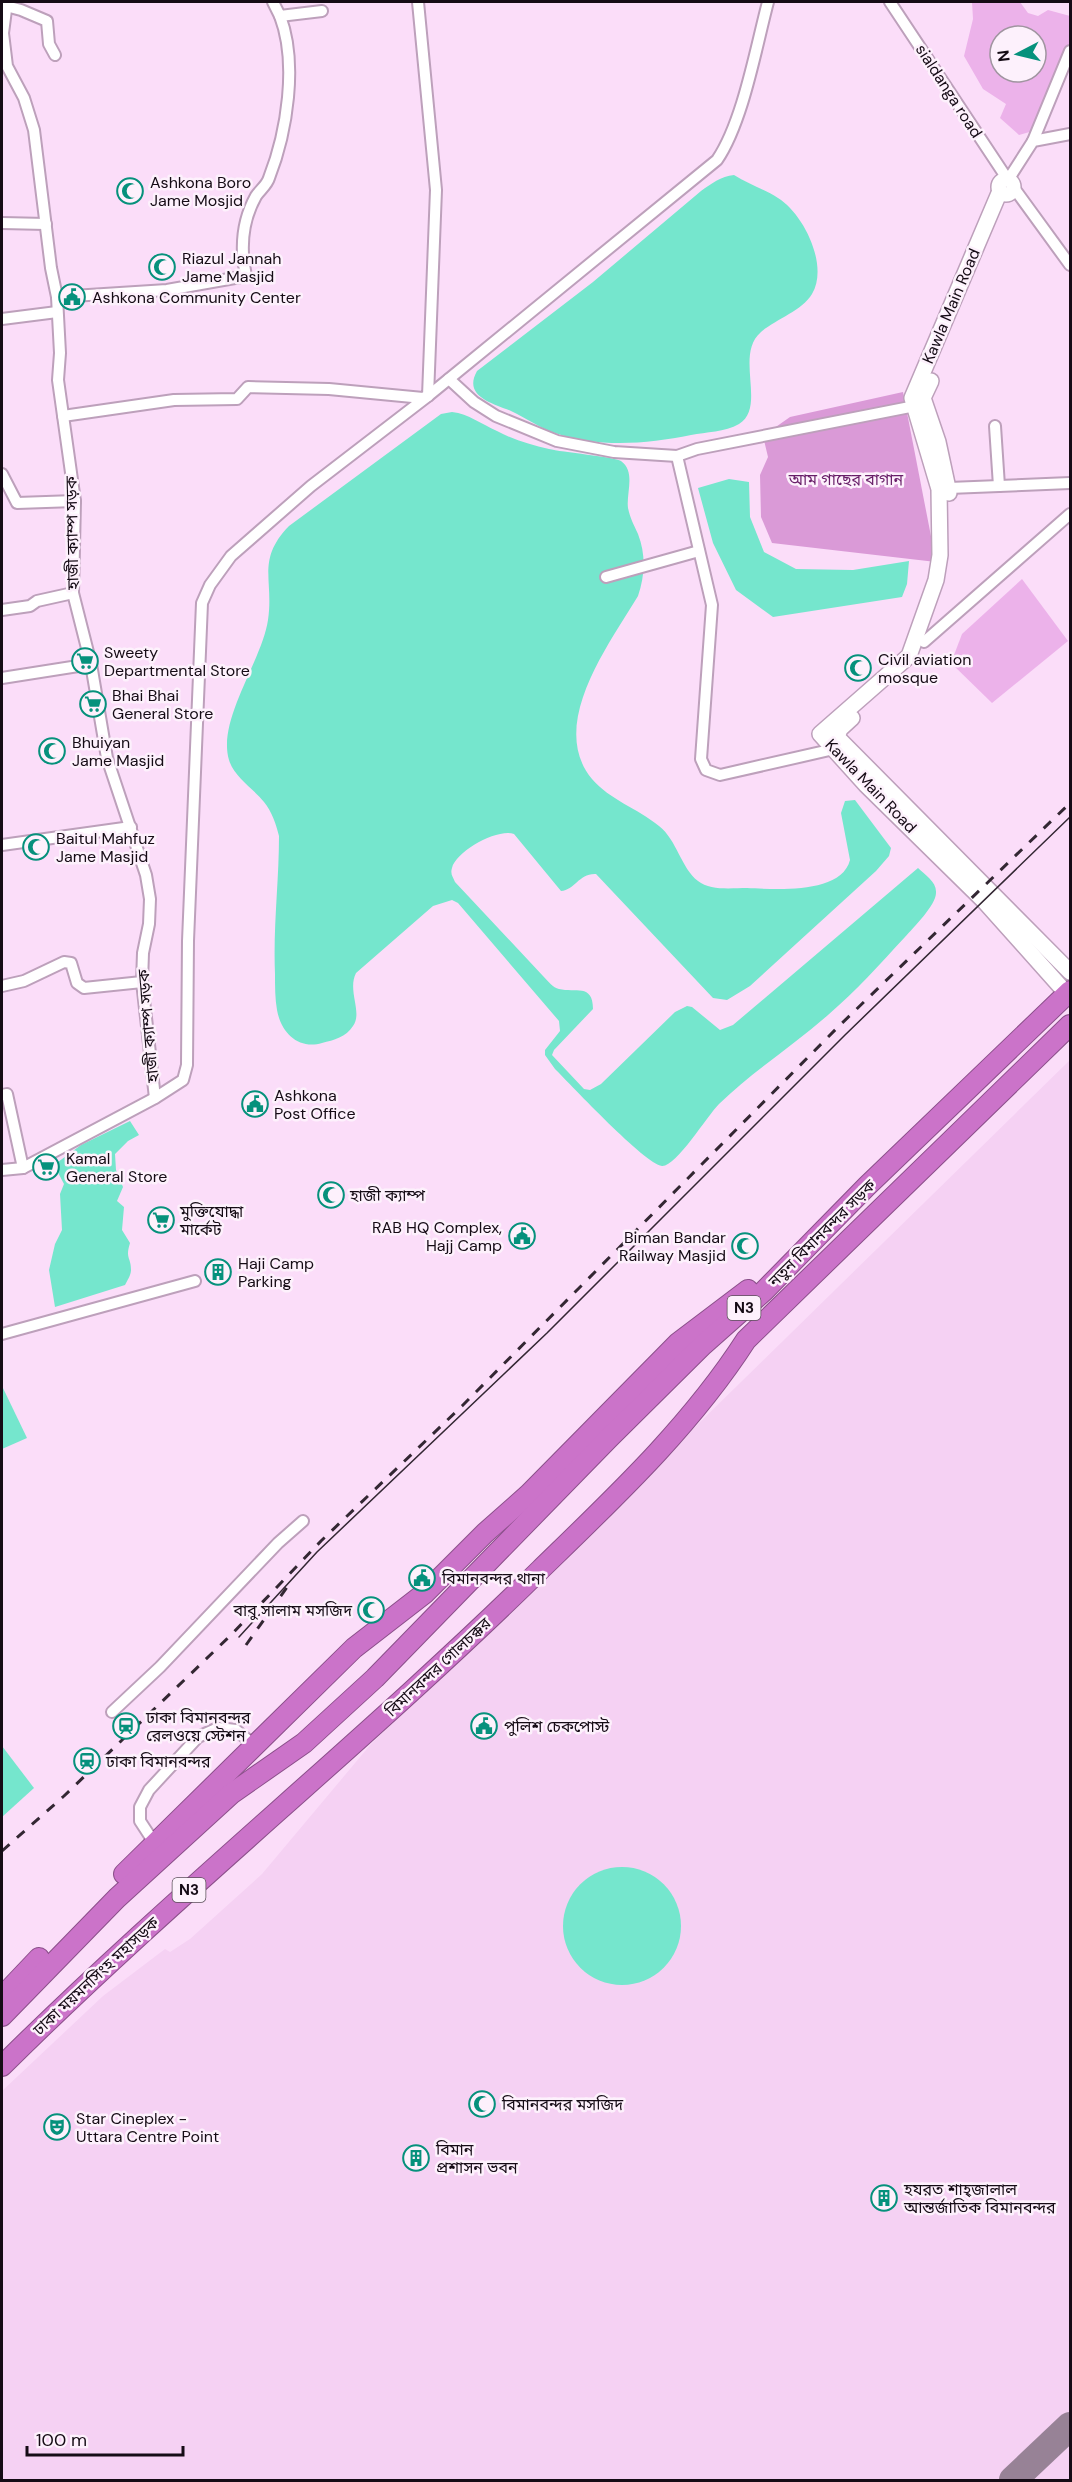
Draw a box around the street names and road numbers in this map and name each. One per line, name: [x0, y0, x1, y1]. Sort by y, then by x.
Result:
street label: sialdanga road: [911, 40, 987, 142]
street label: Kawla Main Road: [917, 245, 985, 367]
street label: হাজী ক্যাম্প সড়ক: [60, 475, 84, 591]
street label: Kawla Main Road: [821, 734, 921, 838]
street label: হাজী ক্যাম্প সড়ক: [132, 967, 163, 1084]
street label: নতুন বিমানবন্দর সড়ক: [763, 1174, 881, 1292]
road number: N3: [728, 1296, 760, 1320]
street label: বিমানবন্দর গোলচক্কর: [380, 1612, 495, 1722]
road number: N3: [172, 1878, 206, 1902]
street label: ঢাকা ময়মনসিংহ মহাসড়ক: [28, 1911, 164, 2040]

